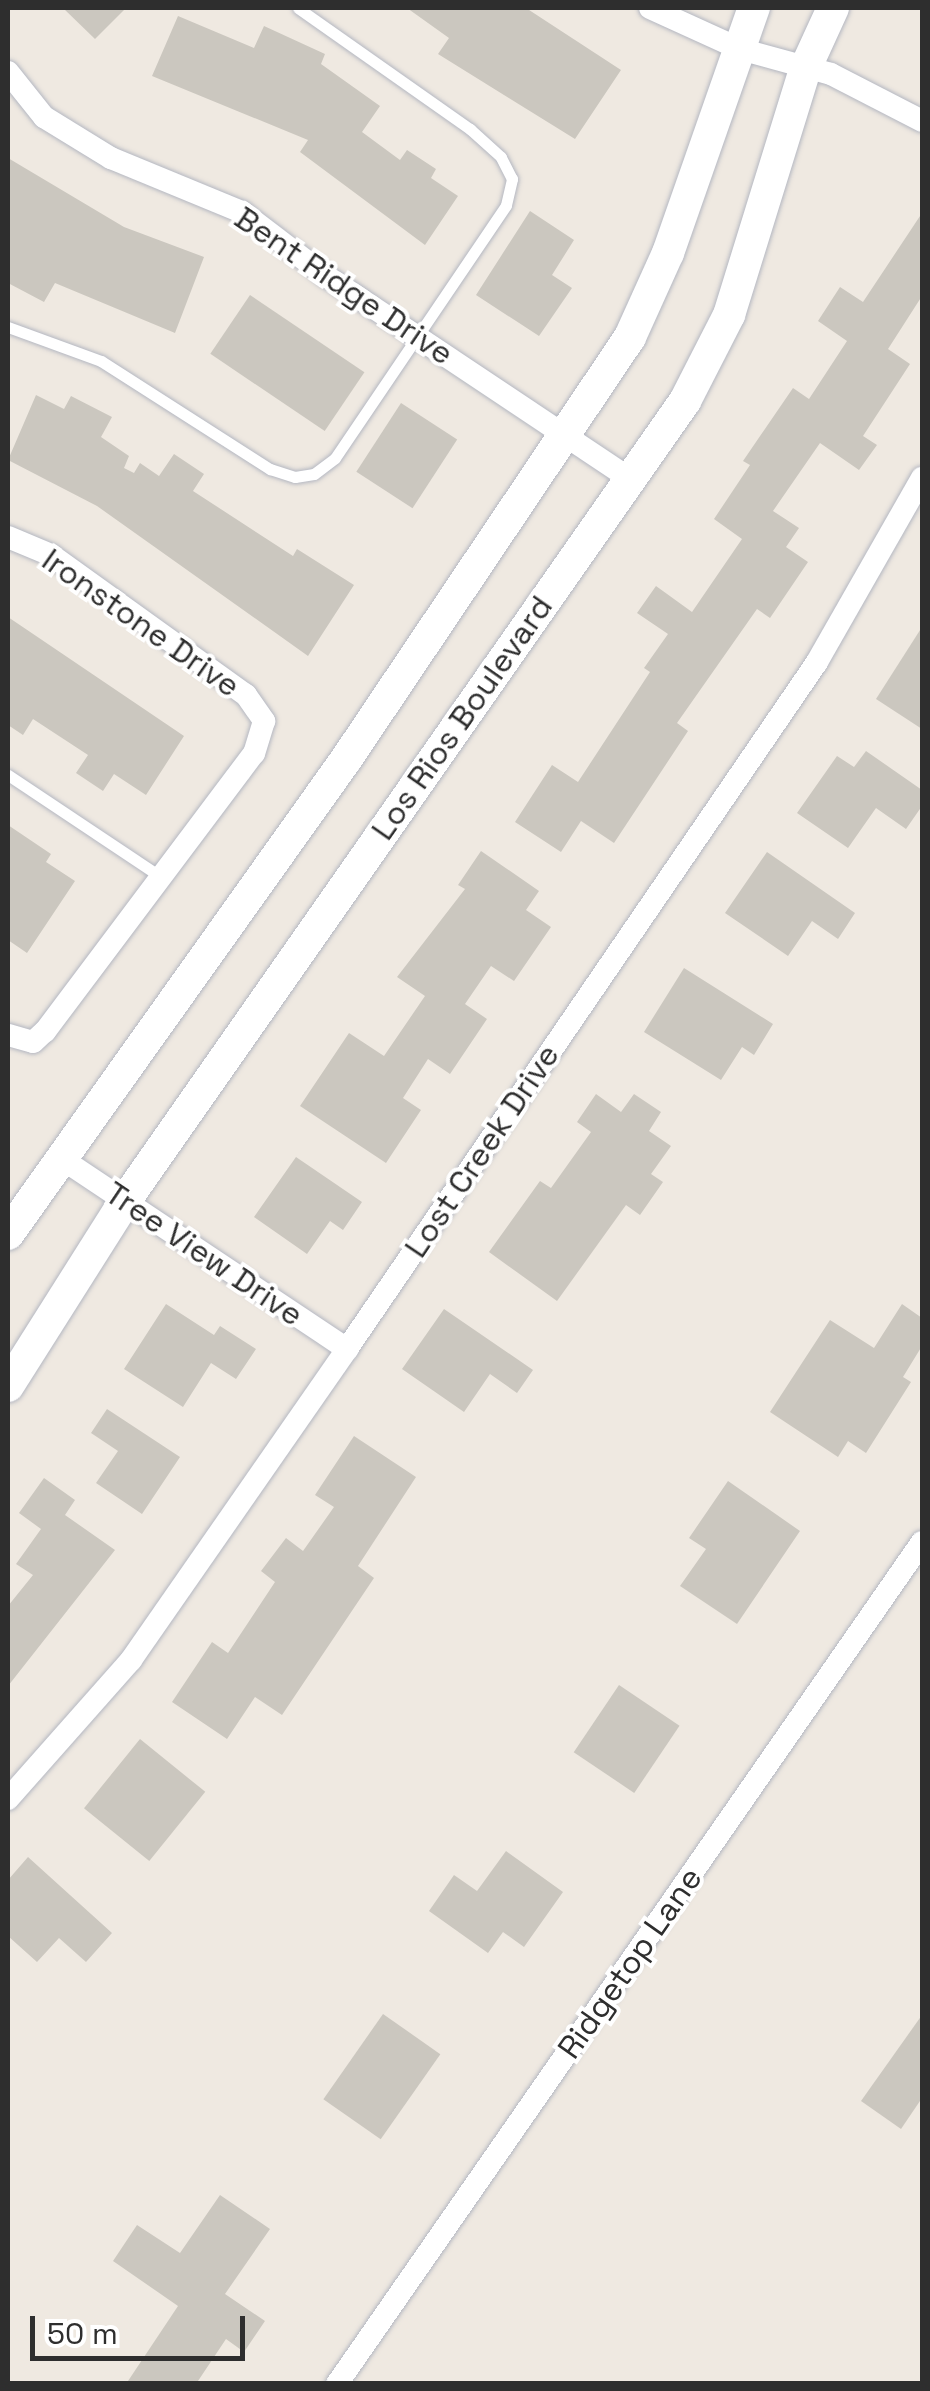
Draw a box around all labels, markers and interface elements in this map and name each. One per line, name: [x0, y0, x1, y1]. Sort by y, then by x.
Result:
street label: Bent Ridge Drive: [227, 199, 461, 373]
street label: Ironstone Drive: [35, 541, 247, 705]
street label: Los Rios Boulevard: [363, 589, 561, 847]
street label: Lost Creek Drive: [397, 1037, 567, 1265]
street label: Tree View Drive: [98, 1174, 310, 1334]
street label: Ridgetop Lane: [550, 1860, 710, 2066]
scale bar: [35, 2296, 250, 2358]
text: 50 m: [47, 2314, 118, 2353]

